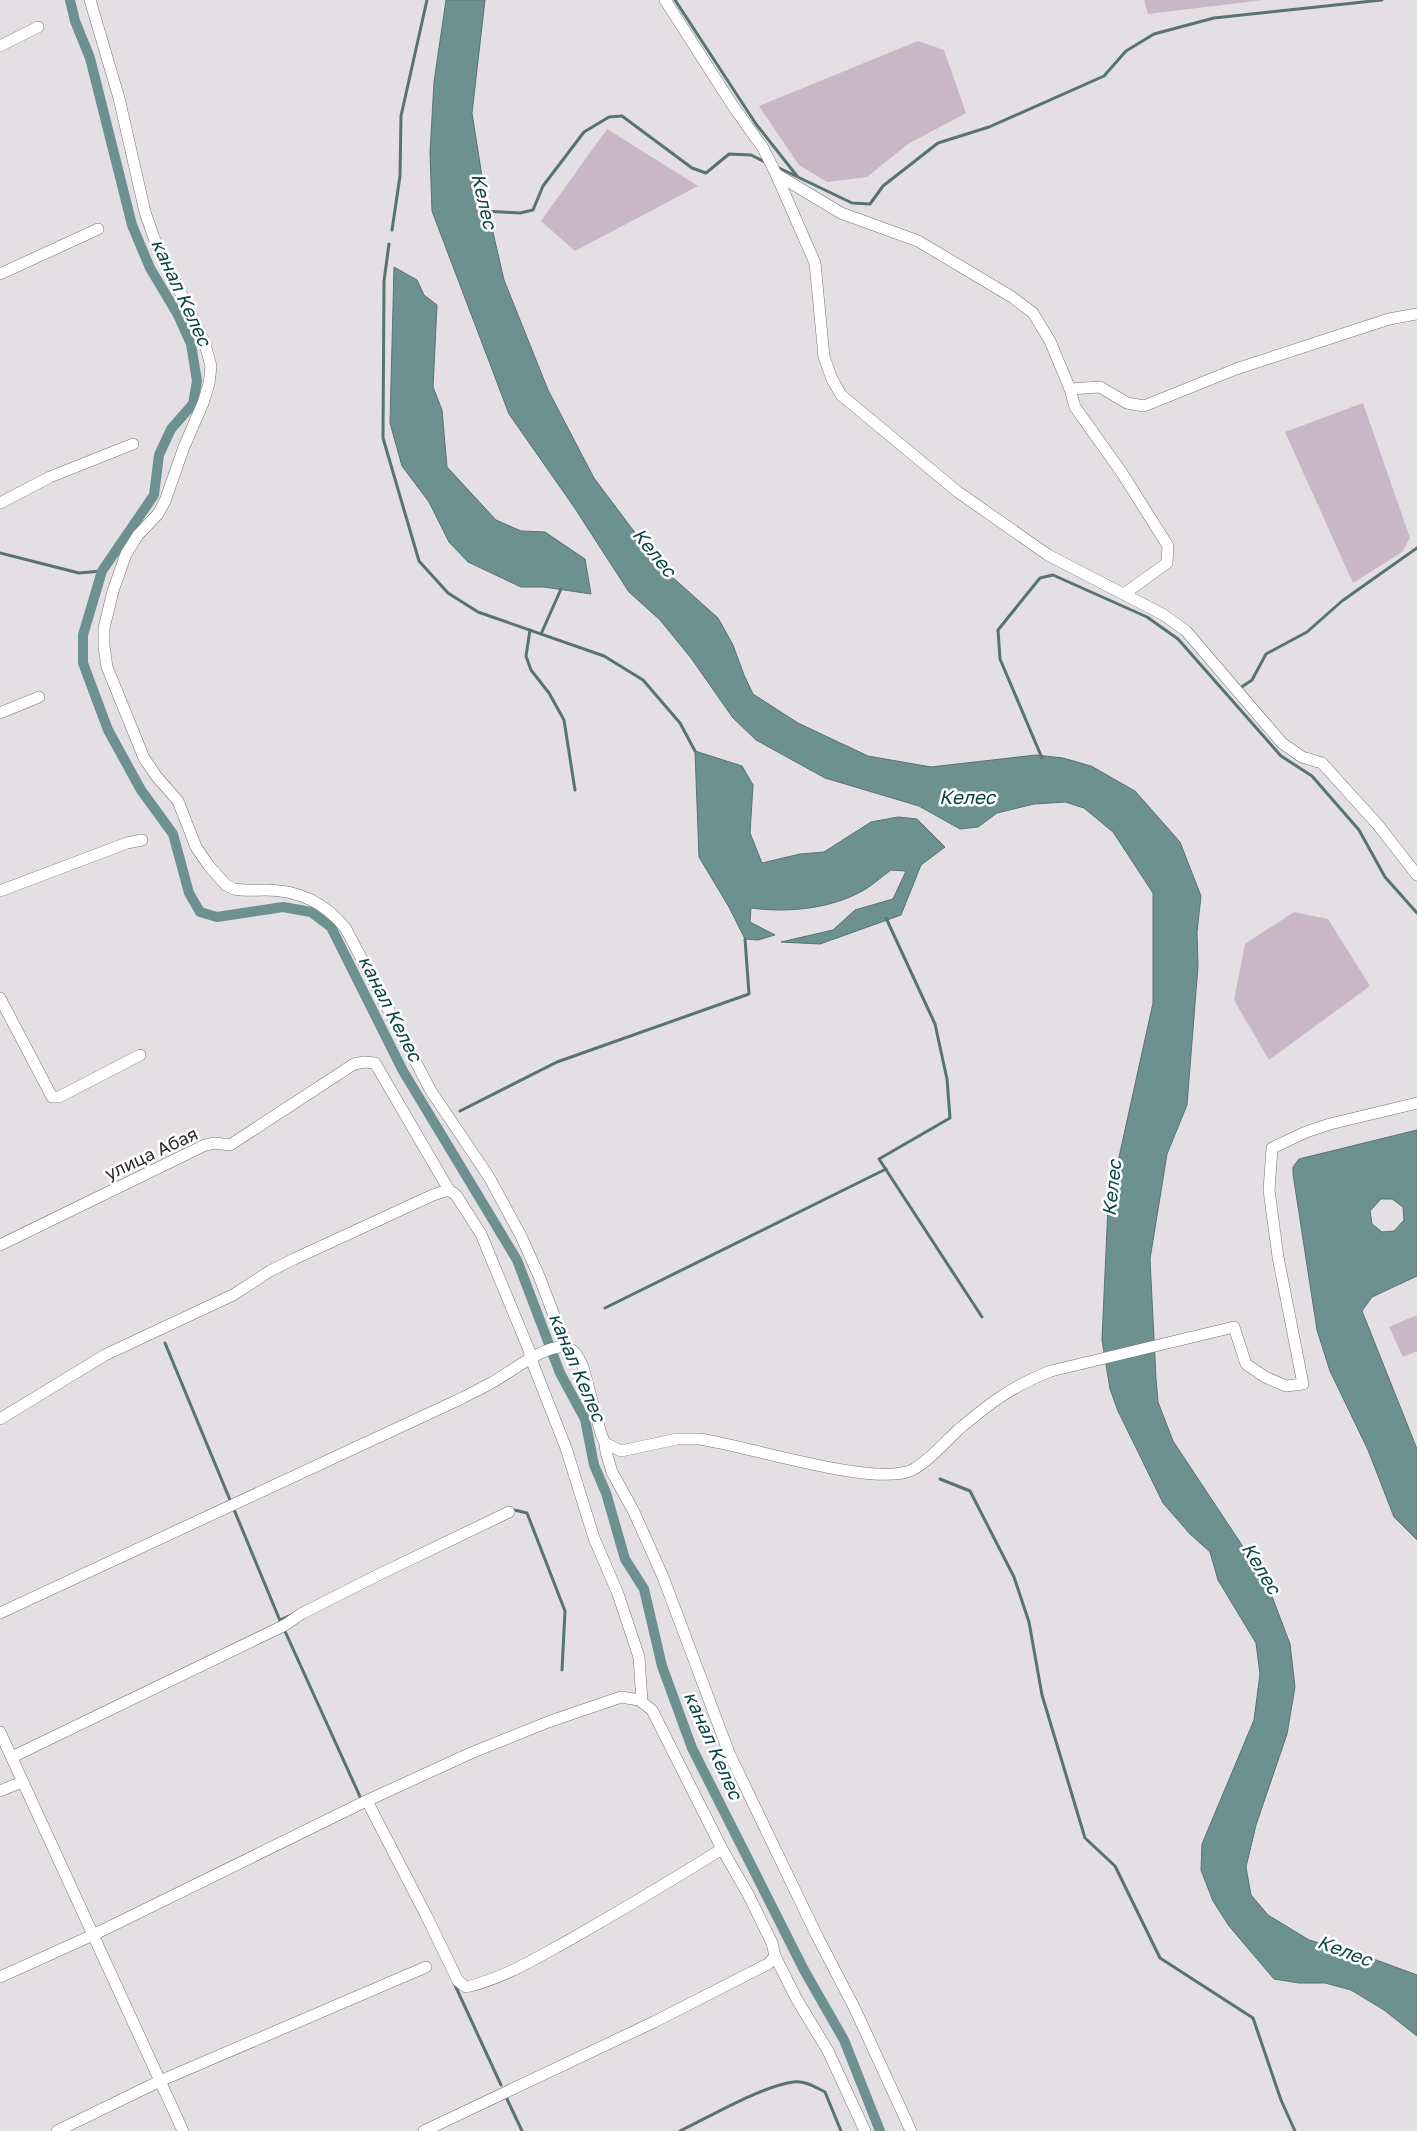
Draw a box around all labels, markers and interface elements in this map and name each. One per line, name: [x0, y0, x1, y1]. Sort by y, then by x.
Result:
water label: Келес: [467, 171, 503, 233]
water label: канал Келес: [147, 235, 218, 351]
water label: Келес: [628, 523, 683, 582]
water label: Келес: [939, 785, 997, 808]
water label: канал Келес: [354, 951, 428, 1066]
street label: улица Абая: [101, 1122, 201, 1184]
water label: Келес: [1097, 1157, 1126, 1217]
water label: канал Келес: [545, 1309, 612, 1426]
water label: Келес: [1238, 1538, 1287, 1599]
water label: канал Келес: [680, 1687, 749, 1804]
water label: Келес: [1315, 1929, 1377, 1971]

